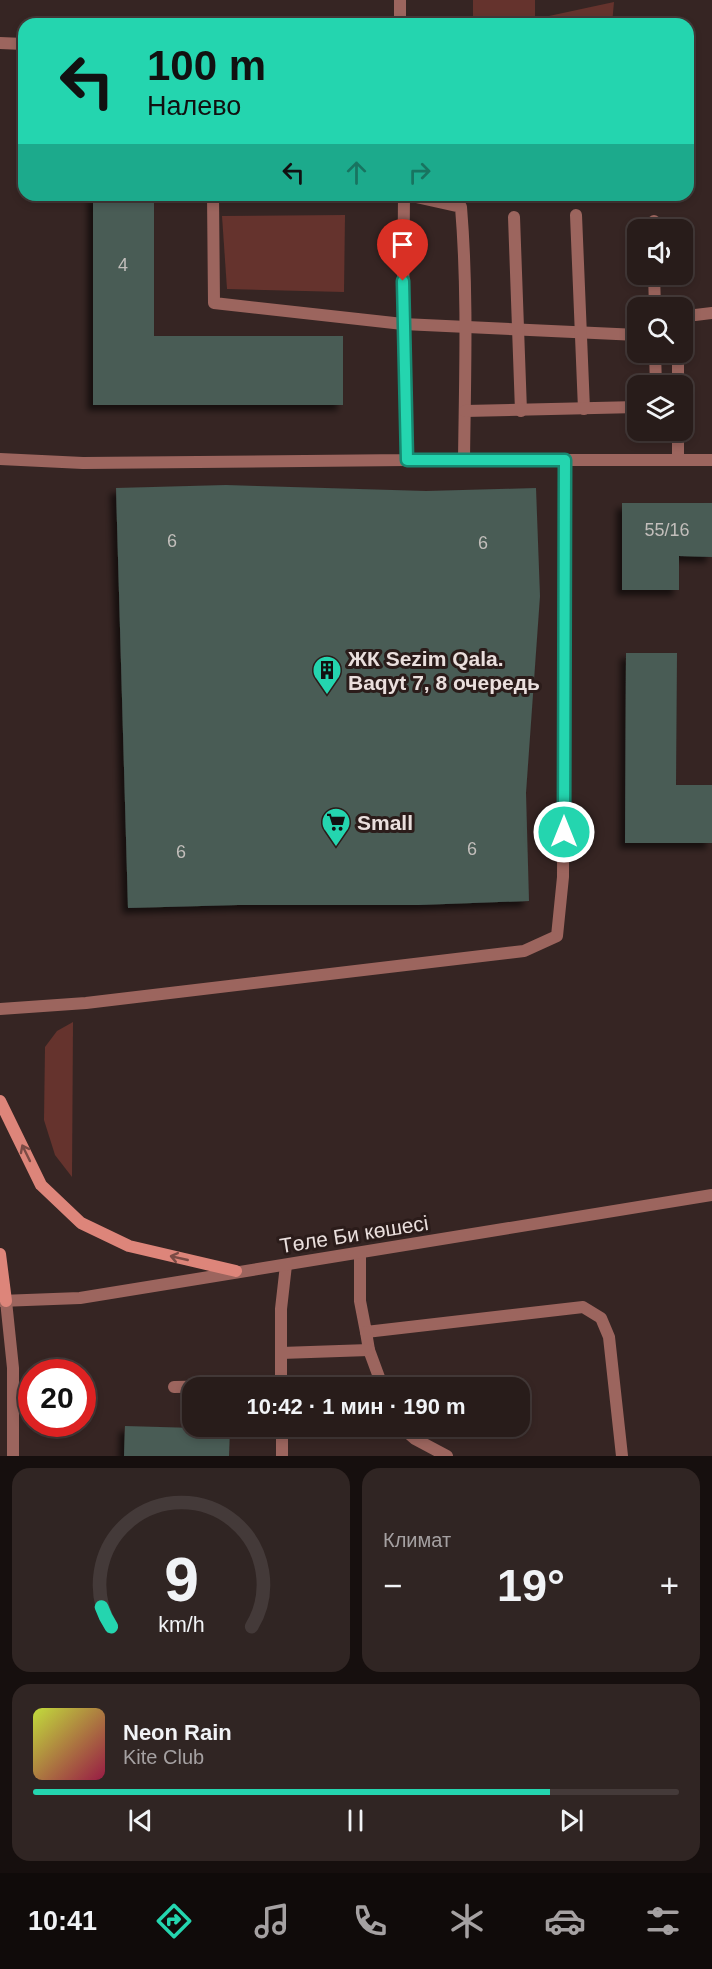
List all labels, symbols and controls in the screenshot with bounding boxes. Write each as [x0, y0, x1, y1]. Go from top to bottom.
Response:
icon: left [48, 42, 126, 120]
text: 100 m [147, 42, 266, 89]
text: Налево [147, 91, 241, 121]
icon: left [277, 156, 310, 189]
icon: ahead [340, 156, 373, 189]
icon: right [403, 156, 436, 189]
pin [377, 219, 428, 281]
map controls [627, 219, 693, 441]
button: sound [627, 219, 693, 285]
icon: arrive [386, 228, 419, 261]
house number: 4 [118, 255, 128, 275]
button: search [627, 297, 693, 363]
button: layers [627, 375, 693, 441]
house number: 55/16 [644, 520, 690, 540]
house number: 6 [167, 531, 177, 551]
house number: 6 [478, 533, 488, 553]
place label: ЖК Sezim Qala. Baqyt 7, 8 очередь [347, 647, 540, 694]
building icon: ЖК Sezim Qala. Baqyt 7, 8 очередь [311, 654, 343, 696]
position arrow [532, 800, 596, 864]
supermarket icon: Small [320, 806, 352, 848]
place label: Small [357, 811, 413, 834]
house number: 6 [467, 839, 477, 859]
house number: 6 [176, 842, 186, 862]
one-way arrow [19, 1144, 31, 1162]
street label: Төле Би көшесі [278, 1211, 430, 1257]
one-way arrow [170, 1252, 189, 1263]
speed limit sign: 20 [18, 1359, 96, 1437]
text: 10:42 · 1 мин · 190 m [246, 1394, 466, 1419]
text: Климат [383, 1529, 451, 1551]
text: 9 [164, 1545, 198, 1614]
text: 19° [497, 1560, 565, 1611]
text: − [383, 1567, 402, 1604]
text: + [660, 1567, 679, 1604]
text: km/h [158, 1613, 204, 1637]
text: Neon Rain [123, 1720, 232, 1745]
text: Kite Club [123, 1746, 204, 1768]
icon: previous [124, 1804, 157, 1837]
icon: pause [339, 1804, 372, 1837]
icon: next [555, 1804, 588, 1837]
icon: directions [153, 1900, 195, 1942]
icon: music [251, 1900, 293, 1942]
icon: phone [349, 1900, 391, 1942]
icon: climate [446, 1900, 488, 1942]
icon: car [544, 1900, 586, 1942]
icon: filters [642, 1900, 684, 1942]
text: 10:41 [28, 1906, 97, 1936]

